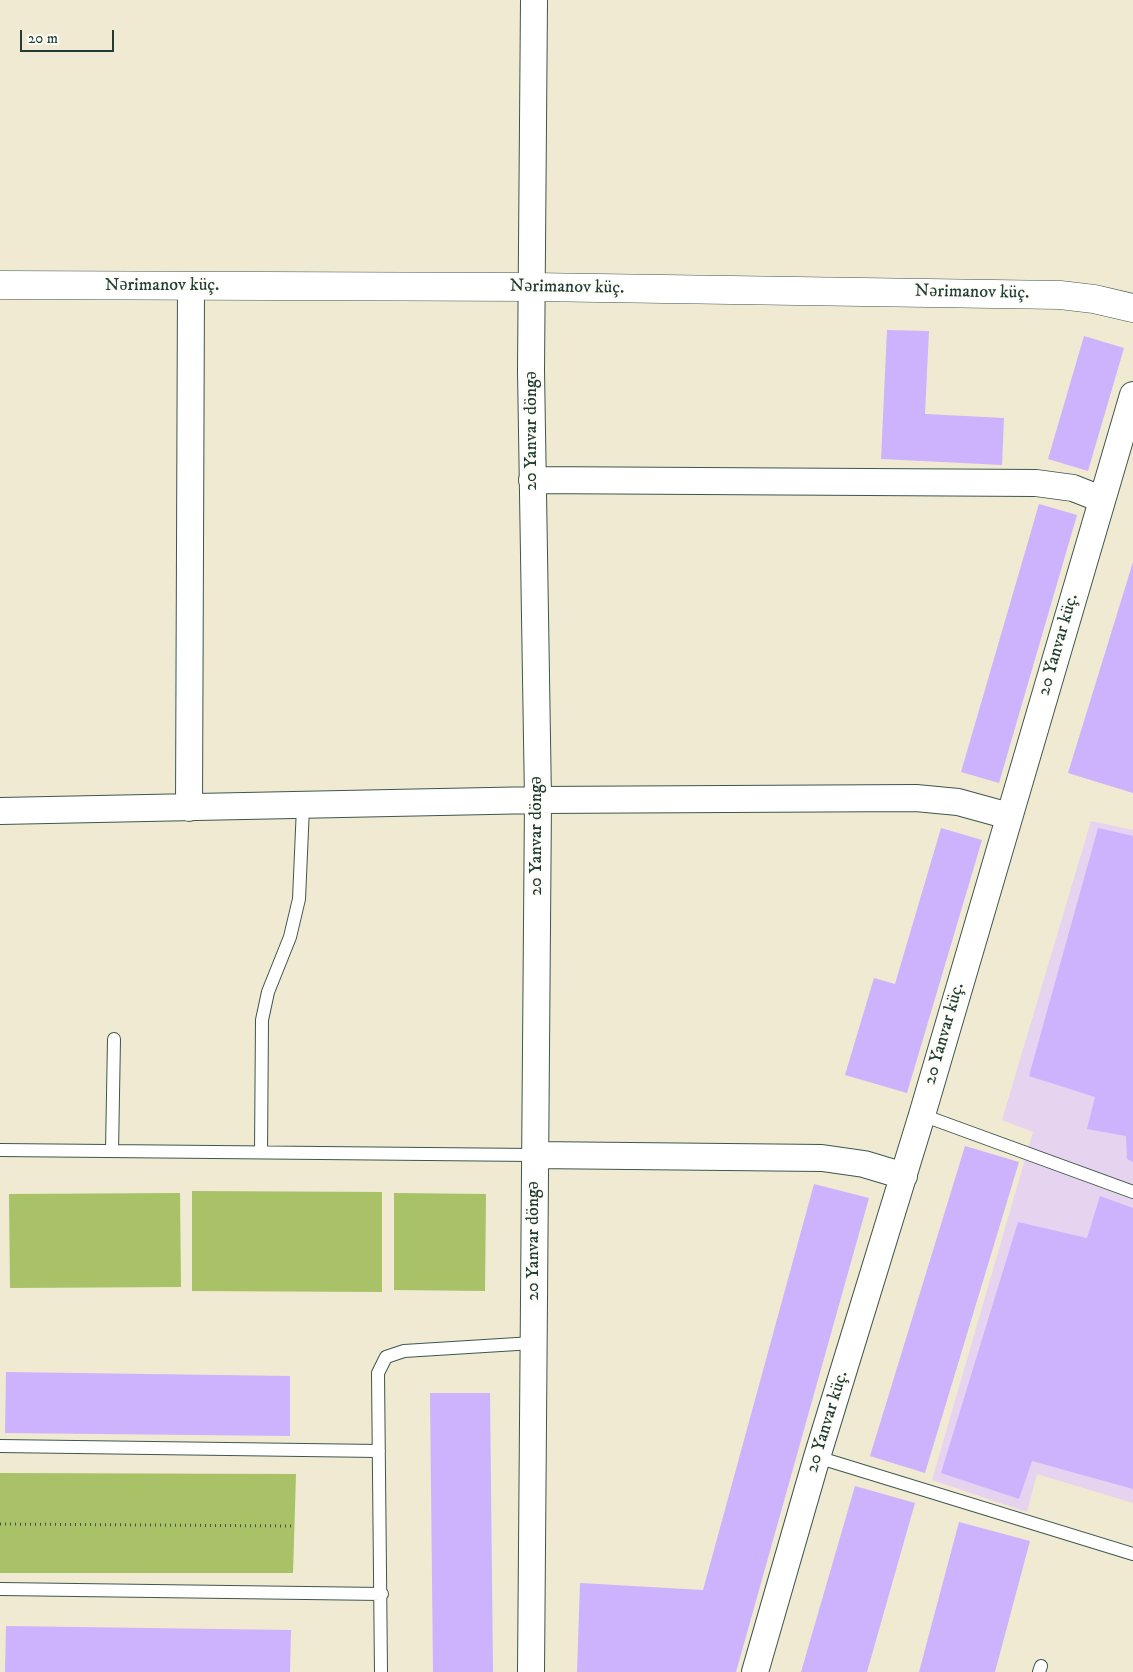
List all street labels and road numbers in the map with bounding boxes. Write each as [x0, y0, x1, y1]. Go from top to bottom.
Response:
street label: Nərimanov küç. [105, 275, 219, 297]
street label: Nərimanov küç. [509, 276, 625, 300]
street label: Nərimanov küç. [914, 281, 1030, 305]
street label: 20 Yanvar döngə [521, 371, 543, 491]
street label: 20 Yanvar küç. [1034, 591, 1084, 699]
street label: 20 Yanvar döngə [526, 776, 548, 896]
street label: 20 Yanvar küç. [920, 980, 970, 1088]
street label: 20 Yanvar döngə [523, 1181, 545, 1301]
street label: 20 Yanvar küç. [802, 1369, 854, 1475]

